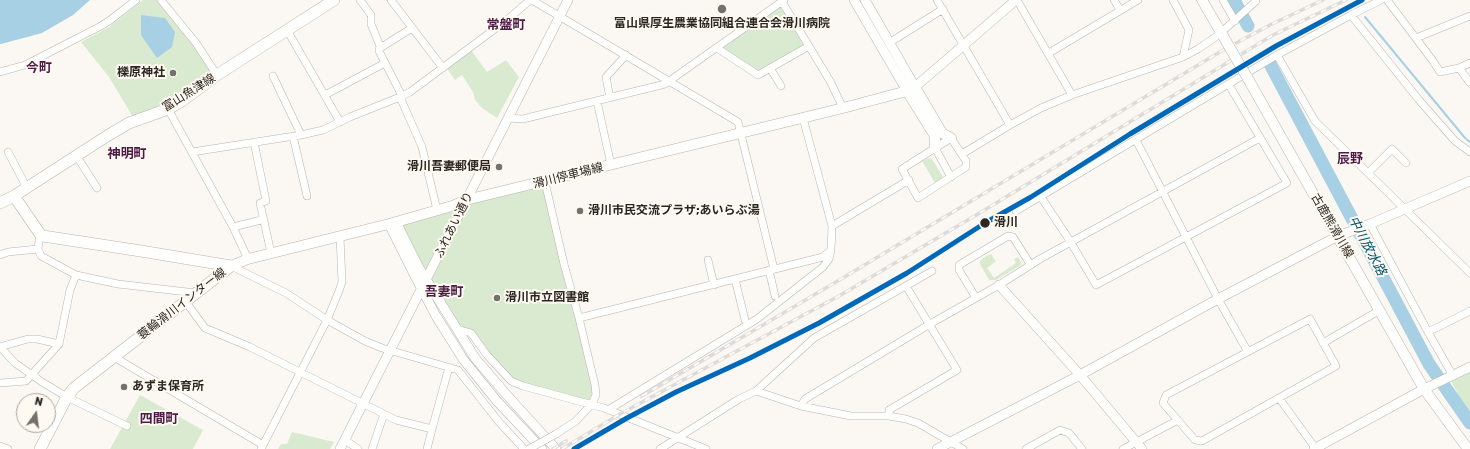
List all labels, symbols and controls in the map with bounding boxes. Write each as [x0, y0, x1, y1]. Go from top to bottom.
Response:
marker: 富山県厚生農業協同組合連合会滑川病院 [716, 3, 728, 15]
district label: 常盤町 [487, 17, 525, 33]
place label: 富山県厚生農業協同組合連合会滑川病院 [614, 17, 830, 31]
district label: 今町 [26, 60, 52, 76]
place label: 櫟原神社 [117, 66, 165, 80]
marker: 櫟原神社 [168, 68, 178, 78]
street label: 富山魚津線 [160, 71, 218, 115]
district label: 神明町 [108, 146, 146, 162]
district label: 辰野 [1337, 151, 1363, 167]
place label: 滑川吾妻郵便局 [407, 160, 491, 174]
street label: 滑川停車場線 [531, 160, 605, 192]
marker: 滑川吾妻郵便局 [494, 162, 504, 172]
street label: ふれあい通り [432, 189, 476, 261]
street label: 古鹿熊滑川線 [1308, 191, 1356, 261]
place label: 滑川市民交流プラザ;あいらぶ湯 [588, 204, 760, 218]
marker: 滑川市民交流プラザ;あいらぶ湯 [575, 206, 585, 216]
water label: 中川放水路 [1345, 214, 1389, 278]
marker: 滑川 [978, 216, 992, 230]
place label: 滑川 [994, 216, 1018, 230]
street label: 蓑輪滑川インター線 [135, 265, 229, 343]
district label: 吾妻町 [425, 284, 463, 300]
place label: 滑川市立図書館 [505, 291, 589, 305]
marker: 滑川市立図書館 [492, 293, 502, 303]
place label: あずま保育所 [132, 380, 204, 394]
marker: あずま保育所 [119, 382, 129, 392]
north arrow [16, 393, 56, 433]
text: N [33, 395, 44, 409]
district label: 四間町 [140, 411, 178, 427]

